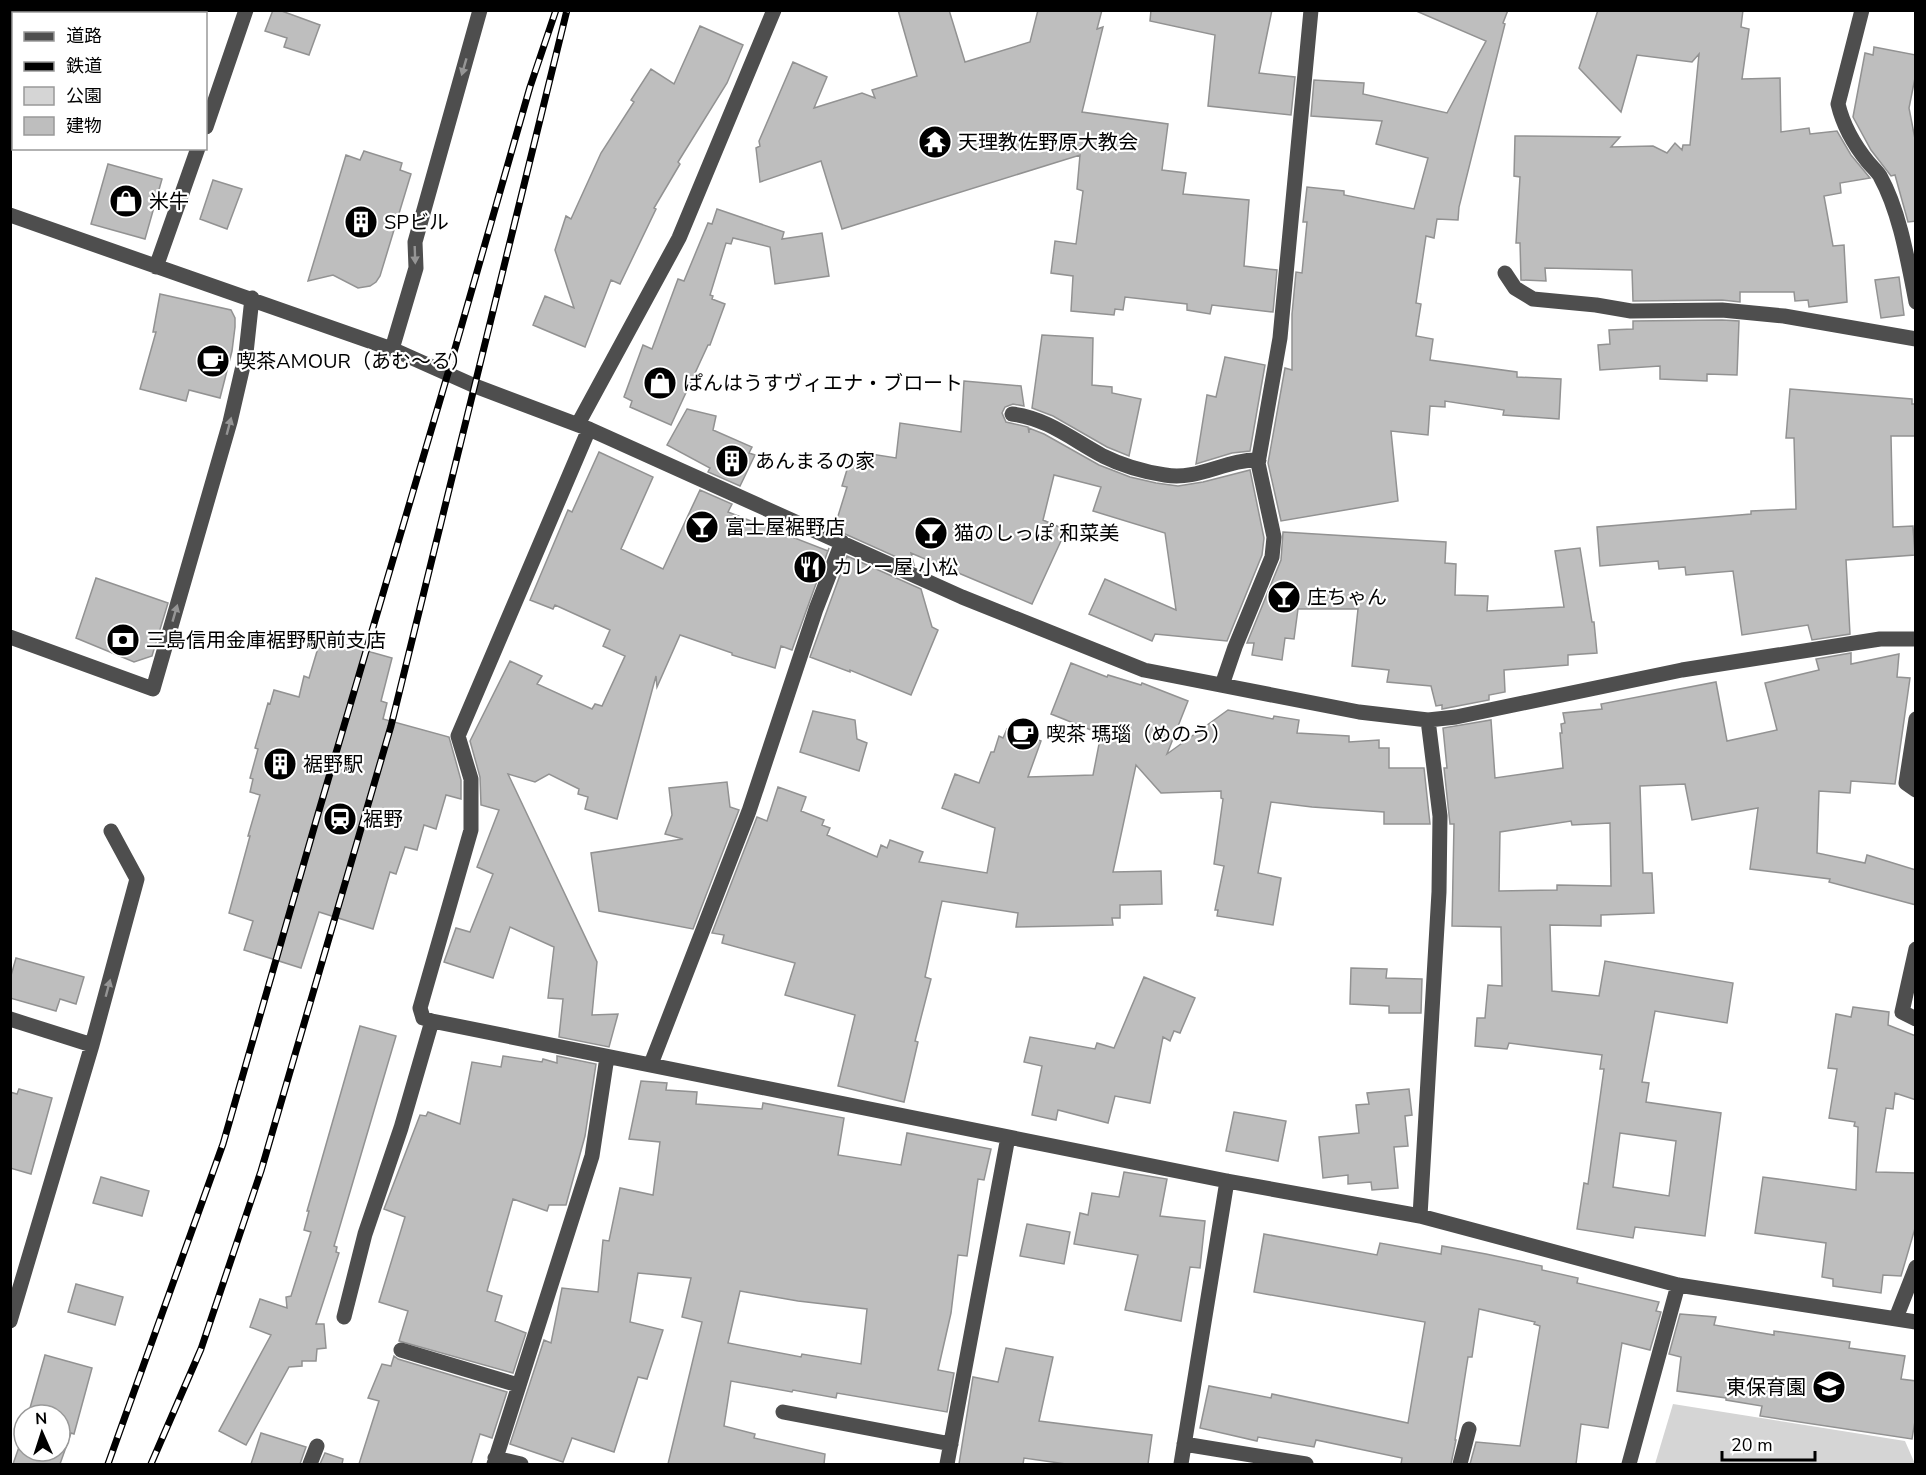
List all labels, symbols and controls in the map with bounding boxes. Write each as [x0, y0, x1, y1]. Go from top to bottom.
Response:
legend [12, 12, 207, 150]
text: 道路 [66, 24, 102, 48]
text: 鉄道 [66, 54, 102, 78]
one-way arrow [459, 58, 468, 76]
text: 公園 [66, 84, 102, 108]
text: 建物 [66, 114, 102, 138]
temple icon: 天理教佐野原大教会 [917, 124, 953, 160]
place label: 天理教佐野原大教会 [958, 129, 1138, 156]
shop icon: 米牛 [108, 183, 144, 219]
place label: 米牛 [149, 188, 189, 215]
building icon: SPビル [343, 204, 379, 240]
place label: SPビル [384, 209, 449, 236]
one-way arrow [411, 245, 420, 264]
cafe icon: 喫茶AMOUR（あむ〜る） [195, 343, 231, 379]
place label: 喫茶AMOUR（あむ〜る） [236, 348, 471, 375]
shop icon: ぱんはうすヴィエナ・ブロート [642, 365, 678, 401]
place label: ぱんはうすヴィエナ・ブロート [683, 370, 963, 397]
one-way arrow [225, 416, 234, 434]
building icon: あんまるの家 [714, 443, 750, 479]
place label: あんまるの家 [755, 448, 875, 475]
bar icon: 富士屋裾野店 [684, 509, 720, 545]
place label: 富士屋裾野店 [725, 514, 845, 541]
bar icon: 猫のしっぽ 和菜美 [913, 515, 949, 551]
place label: 猫のしっぽ 和菜美 [954, 520, 1119, 547]
restaurant icon: カレー屋 小松 [792, 549, 828, 585]
place label: カレー屋 小松 [833, 554, 958, 581]
bar icon: 庄ちゃん [1266, 579, 1302, 615]
place label: 庄ちゃん [1307, 584, 1387, 611]
one-way arrow [171, 604, 180, 622]
bank icon: 三島信用金庫裾野駅前支店 [105, 622, 141, 658]
place label: 三島信用金庫裾野駅前支店 [146, 627, 386, 654]
cafe icon: 喫茶 瑪瑙（めのう） [1005, 716, 1041, 752]
place label: 喫茶 瑪瑙（めのう） [1046, 721, 1231, 748]
building icon: 裾野駅 [262, 746, 298, 782]
place label: 裾野駅 [303, 751, 363, 778]
station icon: 裾野 [322, 801, 358, 837]
place label: 裾野 [363, 806, 403, 833]
one-way arrow [103, 979, 113, 997]
school or university icon: 東保育園 [1811, 1369, 1847, 1405]
place label: 東保育園 [1726, 1374, 1806, 1401]
north arrow [12, 1403, 72, 1463]
text: N [35, 1408, 48, 1430]
scale bar [1722, 1424, 1815, 1462]
text: 20 m [1731, 1433, 1773, 1457]

